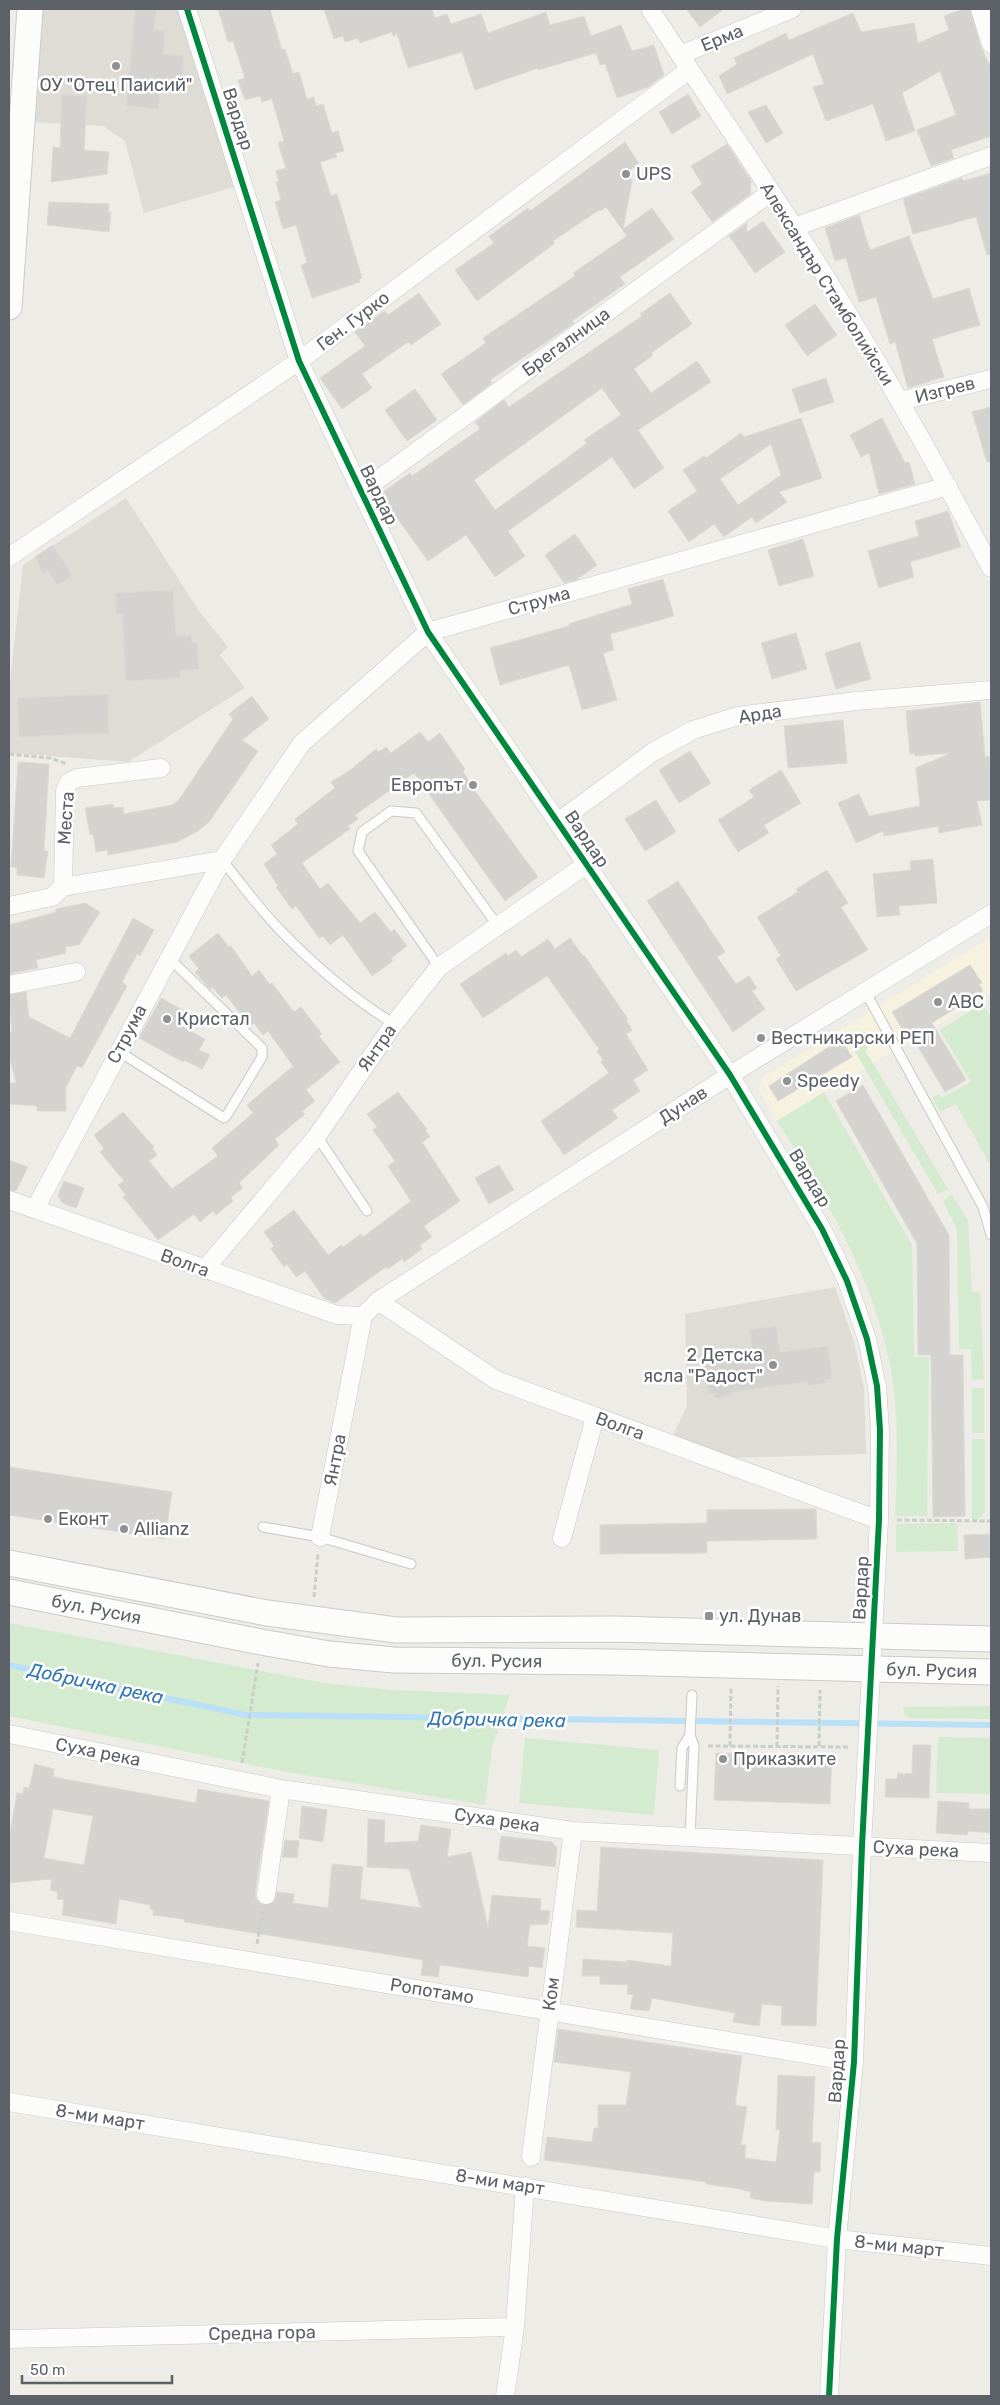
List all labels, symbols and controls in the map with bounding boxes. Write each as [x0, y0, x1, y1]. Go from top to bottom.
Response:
street label: Ерма [698, 20, 746, 56]
marker: ОУ "Отец Паисий" [110, 60, 122, 72]
place label: ОУ "Отец Паисий" [39, 74, 193, 96]
street label: Вардар [218, 85, 258, 153]
place label: UPS [636, 163, 671, 185]
marker: UPS [620, 168, 632, 180]
street label: Александър Стамболийски [755, 178, 899, 390]
street label: Ген. Гурко [312, 287, 394, 355]
street label: Брегалница [518, 303, 614, 381]
street label: Изгрев [913, 372, 977, 408]
street label: Вардар [355, 461, 403, 529]
street label: Струма [505, 582, 573, 620]
street label: Арда [737, 700, 783, 728]
place label: Европът [391, 774, 463, 796]
marker: Европът [467, 779, 479, 791]
street label: Места [53, 791, 79, 845]
street label: Вардар [560, 806, 614, 872]
place label: ABC [948, 991, 984, 1013]
marker: ABC [932, 996, 944, 1008]
street label: Струма [102, 1001, 152, 1067]
place label: Кристал [177, 1008, 250, 1030]
marker: Кристал [161, 1013, 173, 1025]
street label: Янтра [353, 1020, 401, 1076]
place label: Вестникарски РЕП [771, 1027, 935, 1049]
marker: Вестникарски РЕП [755, 1032, 767, 1044]
place label: Speedy [797, 1070, 860, 1092]
marker: Speedy [781, 1075, 793, 1087]
street label: Дунав [655, 1081, 711, 1129]
street label: Вардар [784, 1145, 836, 1211]
street label: Волга [158, 1244, 212, 1282]
place label: 2 Детска ясла "Радост" [643, 1344, 763, 1387]
marker: 2 Детска ясла "Радост" [767, 1359, 779, 1371]
street label: Волга [593, 1407, 647, 1445]
street label: Янтра [319, 1432, 351, 1488]
place label: Еконт [58, 1508, 109, 1530]
marker: Еконт [42, 1513, 54, 1525]
place label: Allianz [134, 1518, 189, 1540]
marker: Allianz [118, 1523, 130, 1535]
street label: Вардар [848, 1555, 874, 1621]
street label: бул. Русия [50, 1590, 143, 1629]
place label: ул. Дунав [719, 1605, 801, 1627]
marker: ул. Дунав [703, 1610, 715, 1622]
street label: бул. Русия [451, 1650, 542, 1672]
water label: Добричка река [24, 1657, 166, 1709]
street label: бул. Русия [886, 1658, 977, 1683]
water label: Добричка река [426, 1707, 566, 1732]
street label: Суха река [54, 1733, 142, 1771]
place label: Приказките [733, 1748, 836, 1770]
marker: Приказките [717, 1753, 729, 1765]
street label: Суха река [453, 1803, 541, 1837]
street label: Суха река [872, 1836, 960, 1862]
street label: Ропотамо [388, 1974, 476, 2008]
street label: Ком [538, 1976, 564, 2012]
street label: Вардар [824, 2038, 850, 2104]
street label: 8-ми март [54, 2099, 146, 2135]
street label: 8-ми март [454, 2164, 546, 2200]
street label: 8-ми март [853, 2230, 945, 2262]
street label: Средна гора [208, 2321, 316, 2345]
scale bar [22, 2352, 172, 2384]
text: 50 m [30, 2361, 65, 2379]

